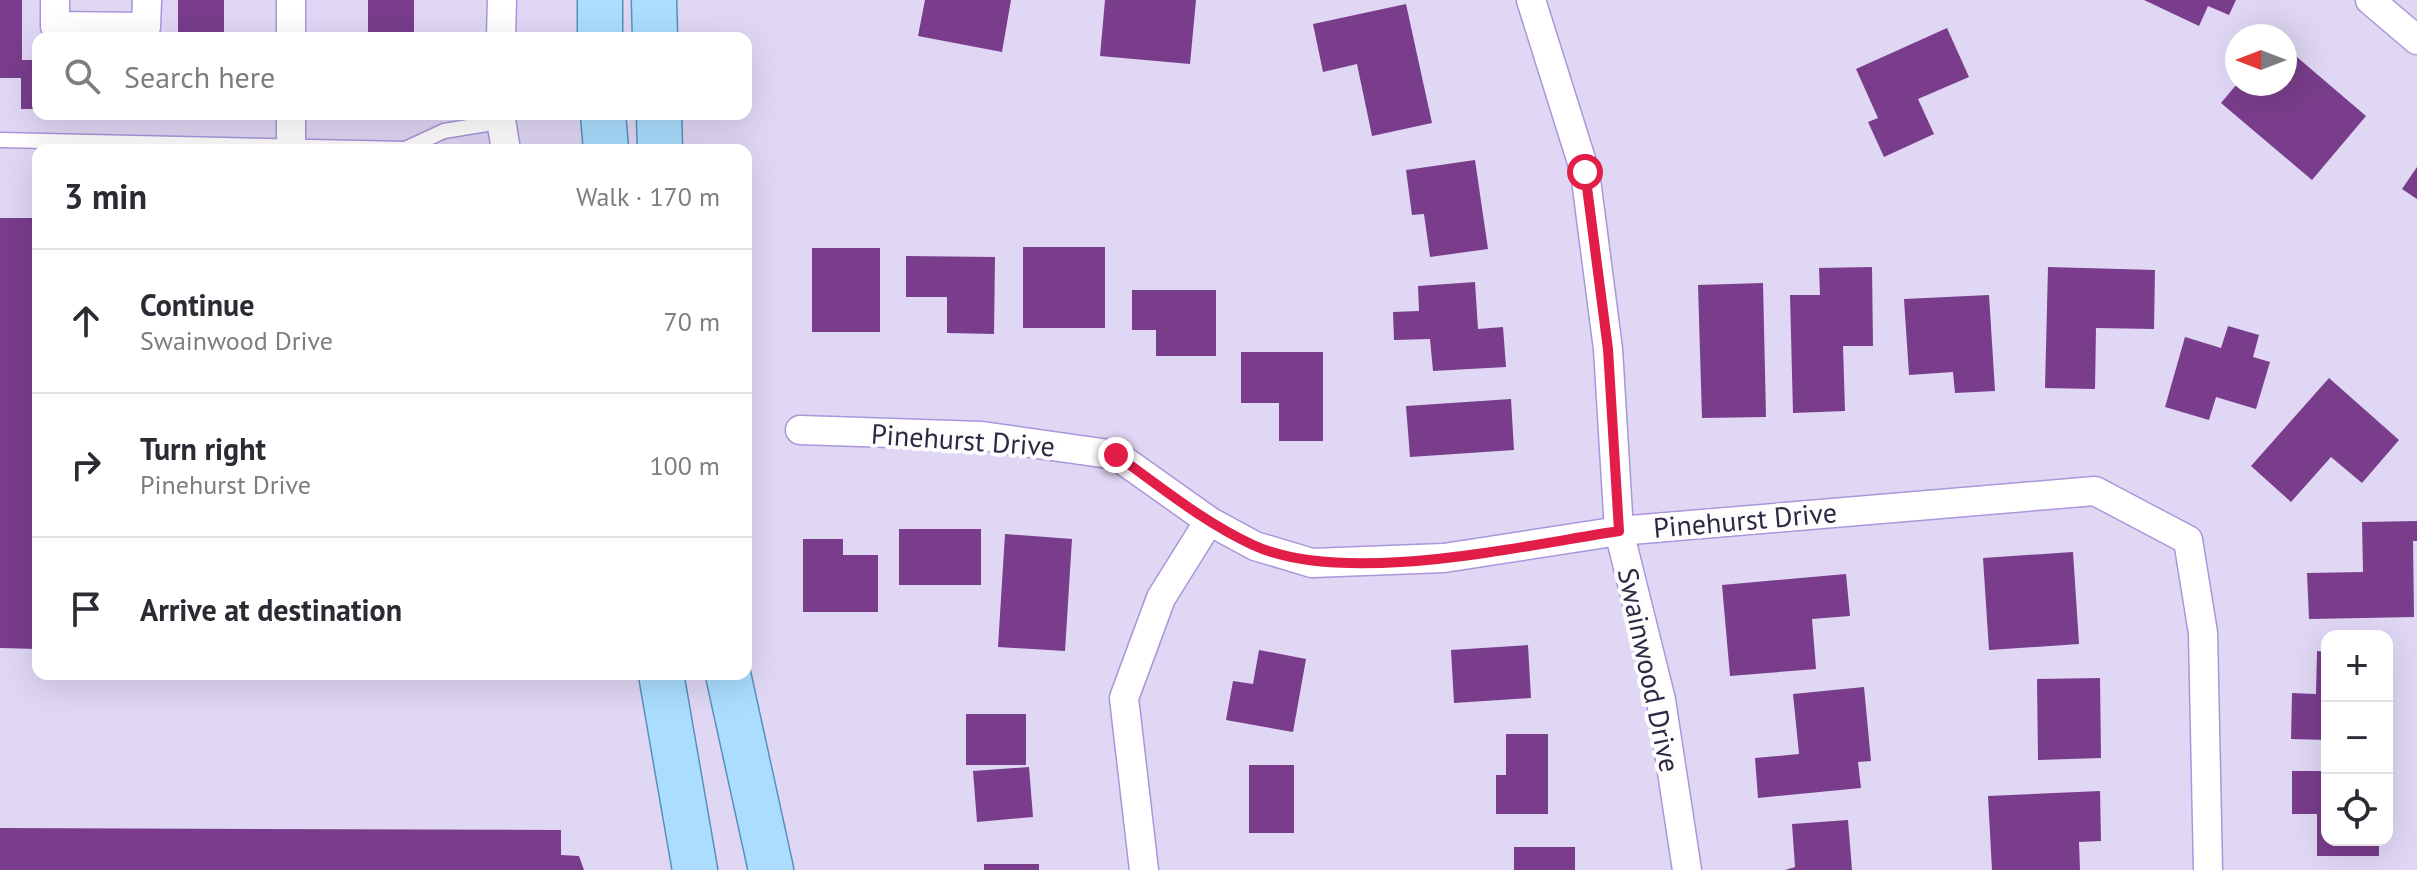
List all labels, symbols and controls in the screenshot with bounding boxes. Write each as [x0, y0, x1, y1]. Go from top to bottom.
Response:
north arrow [2225, 24, 2297, 96]
search box [32, 32, 752, 120]
icon: search [60, 54, 104, 98]
text: Search here [124, 57, 275, 96]
route start [1567, 154, 1603, 190]
text: 3 min [64, 174, 147, 218]
text: Walk · 170 m [576, 180, 720, 213]
text: Continue [140, 285, 254, 324]
icon: ahead [64, 299, 108, 343]
text: 70 m [664, 305, 720, 338]
text: Swainwood Drive [140, 324, 333, 357]
street label: Pinehurst Drive [870, 415, 1056, 464]
text: Turn right [140, 429, 266, 468]
route end [1098, 437, 1134, 473]
icon: right [64, 443, 108, 487]
text: 100 m [649, 449, 720, 482]
text: Pinehurst Drive [140, 468, 311, 501]
street label: Pinehurst Drive [1652, 493, 1838, 546]
street label: Swainwood Drive [1610, 564, 1689, 775]
icon: arrive [64, 587, 108, 631]
text: Arrive at destination [140, 590, 402, 629]
map controls [2321, 630, 2393, 846]
button: + [2321, 630, 2393, 702]
button: − [2321, 702, 2393, 774]
button: locate [2321, 774, 2393, 846]

